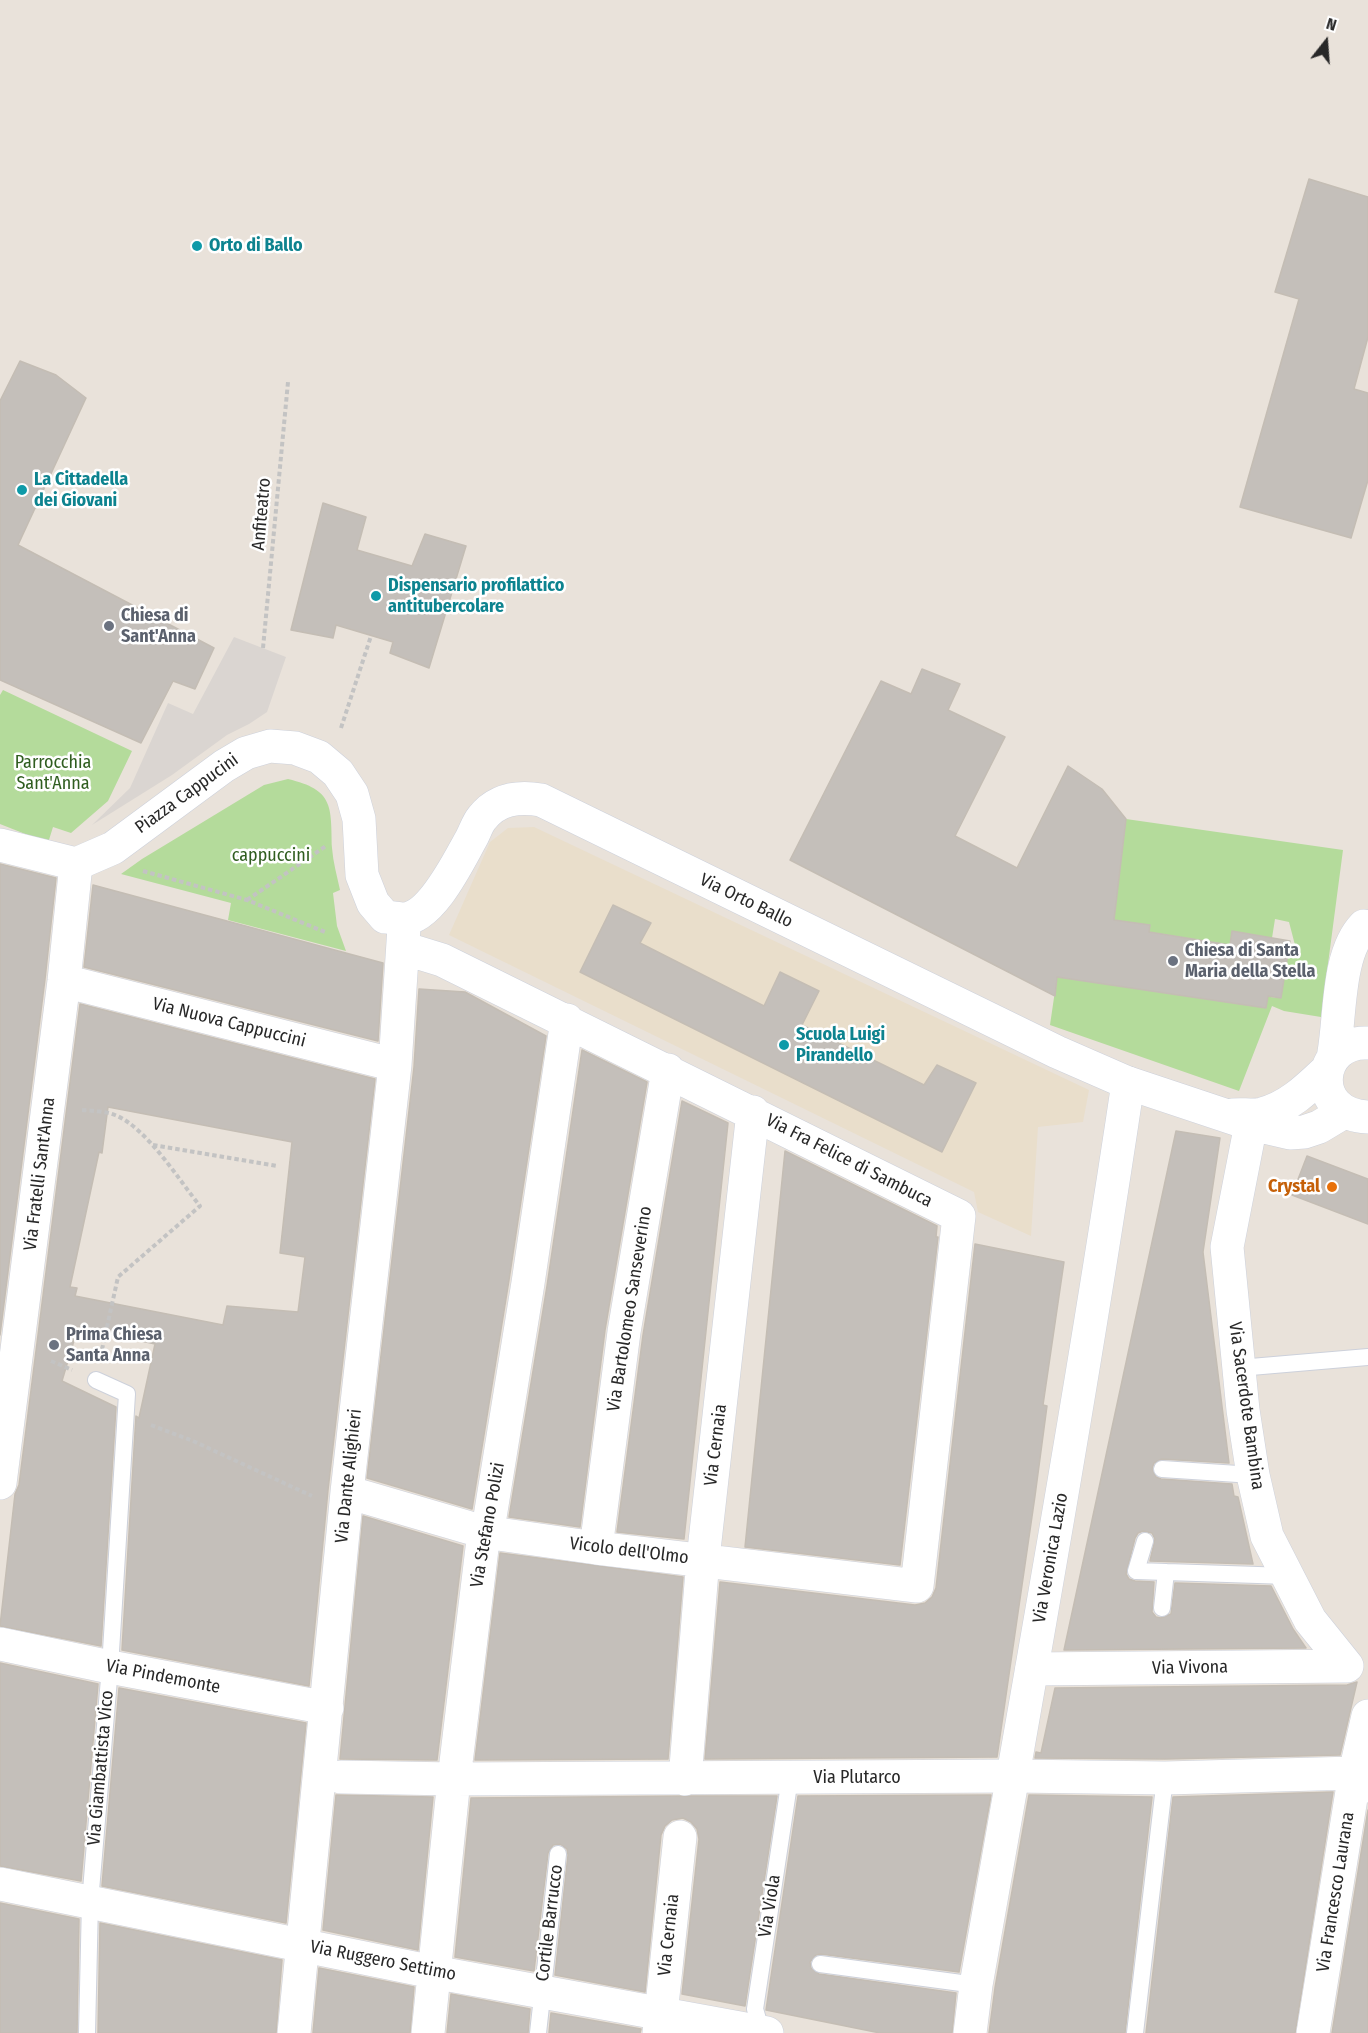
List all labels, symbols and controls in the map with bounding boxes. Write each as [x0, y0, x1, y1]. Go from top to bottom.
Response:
north arrow [1296, 12, 1356, 72]
text: N [1324, 14, 1339, 35]
place label: Orto di Ballo [209, 235, 303, 257]
marker: Orto di Ballo [190, 239, 204, 253]
place label: La Cittadella dei Giovani [34, 469, 128, 512]
street label: Anfiteatro [248, 477, 276, 551]
marker: La Cittadella dei Giovani [15, 483, 29, 497]
place label: Dispensario profilattico antitubercolare [388, 575, 564, 618]
marker: Dispensario profilattico antitubercolare [369, 589, 383, 603]
place label: Chiesa di Sant'Anna [121, 605, 196, 648]
marker: Chiesa di Sant'Anna [102, 619, 116, 633]
street label: Piazza Cappucini [131, 749, 243, 839]
park label: Parrocchia Sant'Anna [15, 752, 91, 795]
park label: cappuccini [232, 845, 310, 867]
street label: Via Orto Ballo [696, 869, 796, 933]
place label: Chiesa di Santa Maria della Stella [1185, 940, 1315, 982]
marker: Chiesa di Santa Maria della Stella [1166, 954, 1180, 968]
street label: Via Nuova Cappuccini [150, 993, 308, 1053]
place label: Scuola Luigi Pirandello [796, 1024, 885, 1066]
marker: Scuola Luigi Pirandello [777, 1038, 791, 1052]
street label: Via Fratelli Sant'Anna [20, 1096, 60, 1252]
street label: Via Fra Felice di Sambuca [762, 1110, 936, 1212]
place label: Crystal [1268, 1176, 1320, 1198]
marker: Crystal [1325, 1180, 1339, 1194]
street label: Via Bartolomeo Sanseverino [603, 1205, 657, 1413]
street label: Via Sacerdote Bambina [1224, 1321, 1268, 1491]
place label: Prima Chiesa Santa Anna [66, 1324, 162, 1366]
marker: Prima Chiesa Santa Anna [47, 1338, 61, 1352]
street label: Via Cernaia [700, 1403, 732, 1487]
street label: Via Dante Alighieri [331, 1408, 367, 1544]
street label: Via Stefano Polizi [466, 1461, 510, 1589]
street label: Via Veronica Lazio [1029, 1491, 1073, 1625]
street label: Vicolo dell'Olmo [568, 1533, 690, 1569]
street label: Via Pindemonte [104, 1655, 222, 1699]
street label: Via Vivona [1152, 1657, 1228, 1679]
street label: Via Giambattista Vico [83, 1689, 119, 1847]
street label: Via Plutarco [813, 1767, 901, 1789]
street label: Via Francesco Laurana [1313, 1810, 1359, 1974]
street label: Cortile Barrucco [532, 1863, 568, 1983]
street label: Via Viola [754, 1873, 786, 1939]
street label: Via Cernaia [654, 1893, 684, 1977]
street label: Via Ruggero Settimo [308, 1936, 458, 1986]

